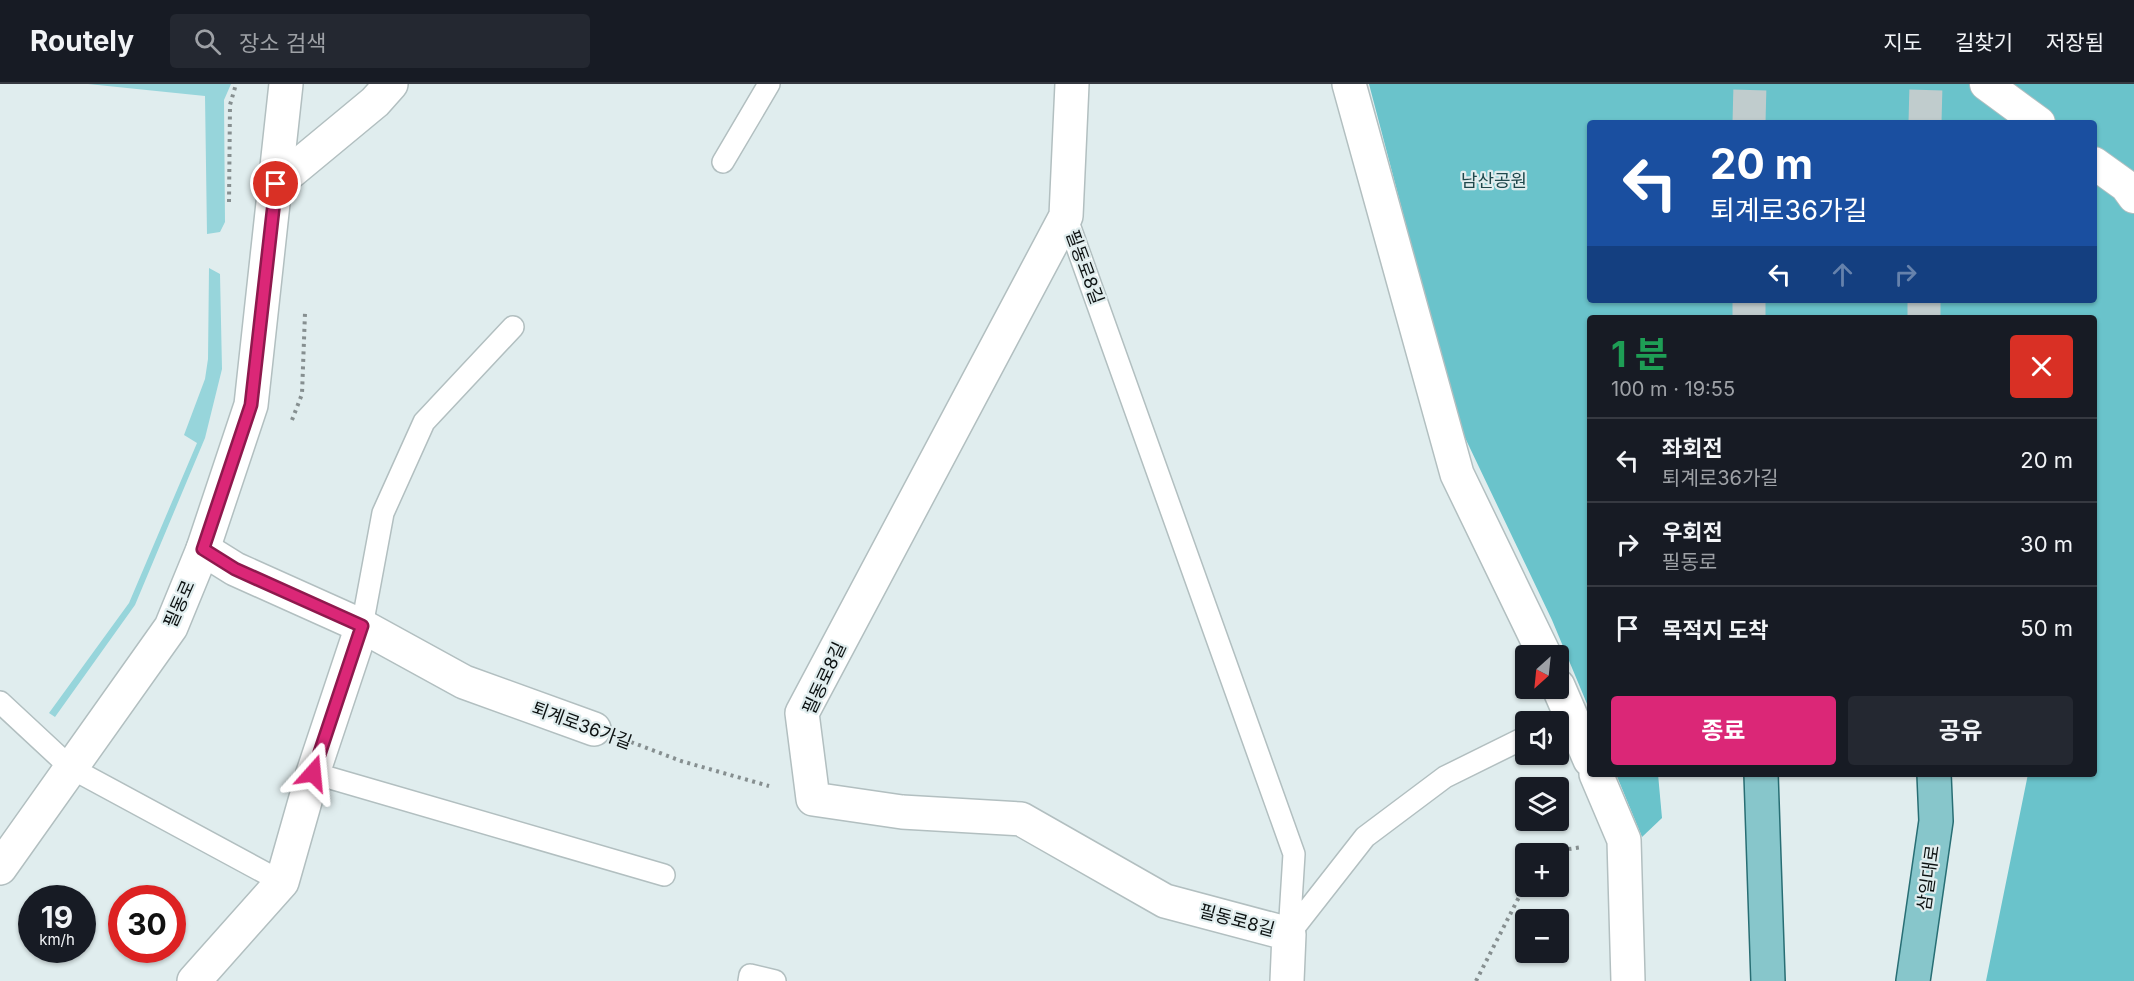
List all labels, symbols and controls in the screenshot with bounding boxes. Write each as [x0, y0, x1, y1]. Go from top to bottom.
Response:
search box [170, 14, 590, 68]
text: Routely [30, 24, 134, 58]
icon: search [191, 25, 224, 58]
text: 장소 검색 [239, 30, 326, 56]
text: 지도 [1883, 30, 1922, 55]
text: 길찾기 [1955, 30, 2013, 55]
text: 저장됨 [2046, 30, 2104, 55]
text: 20 m [1710, 138, 1813, 189]
icon: left [1611, 144, 1689, 222]
pin [250, 158, 301, 209]
icon: arrive [259, 167, 292, 200]
park label: 남산공원 [1461, 170, 1527, 191]
text: 퇴계로36가길 [1710, 194, 1868, 227]
street label: 필동로8길 [1062, 227, 1108, 307]
icon: left [1763, 258, 1796, 291]
icon: ahead [1826, 258, 1859, 291]
icon: right [1889, 258, 1922, 291]
text: 1 분 [1611, 332, 1668, 376]
button: close [2010, 335, 2073, 398]
text: 100 m · 19:55 [1611, 377, 1735, 401]
text: 좌회전 [1662, 435, 1723, 461]
icon: left [1611, 444, 1644, 477]
text: 20 m [2020, 447, 2073, 473]
text: 퇴계로36가길 [1662, 466, 1779, 490]
text: 우회전 [1662, 519, 1723, 545]
icon: right [1611, 528, 1644, 561]
text: 30 m [2020, 531, 2073, 557]
text: 필동로 [1662, 550, 1717, 574]
street label: 필동로 [159, 577, 199, 631]
icon: arrive [1611, 612, 1644, 645]
text: 50 m [2020, 615, 2073, 641]
text: 목적지 도착 [1662, 617, 1768, 643]
street label: 필동로8길 [798, 638, 850, 718]
north arrow [1515, 645, 1569, 699]
map controls [1515, 645, 1569, 963]
button: 종료 [1611, 696, 1836, 765]
button: 공유 [1848, 696, 2073, 765]
street label: 퇴계로36가길 [529, 697, 635, 753]
button: sound [1515, 711, 1569, 765]
position arrow [281, 741, 345, 805]
button: layers [1515, 777, 1569, 831]
button: + [1515, 843, 1569, 897]
street label: 삼일대로 [1913, 844, 1943, 912]
speed limit sign: 30 [108, 885, 186, 963]
text: 19 [41, 899, 73, 935]
street label: 필동로8길 [1197, 900, 1277, 940]
button: − [1515, 909, 1569, 963]
text: km/h [39, 930, 75, 949]

